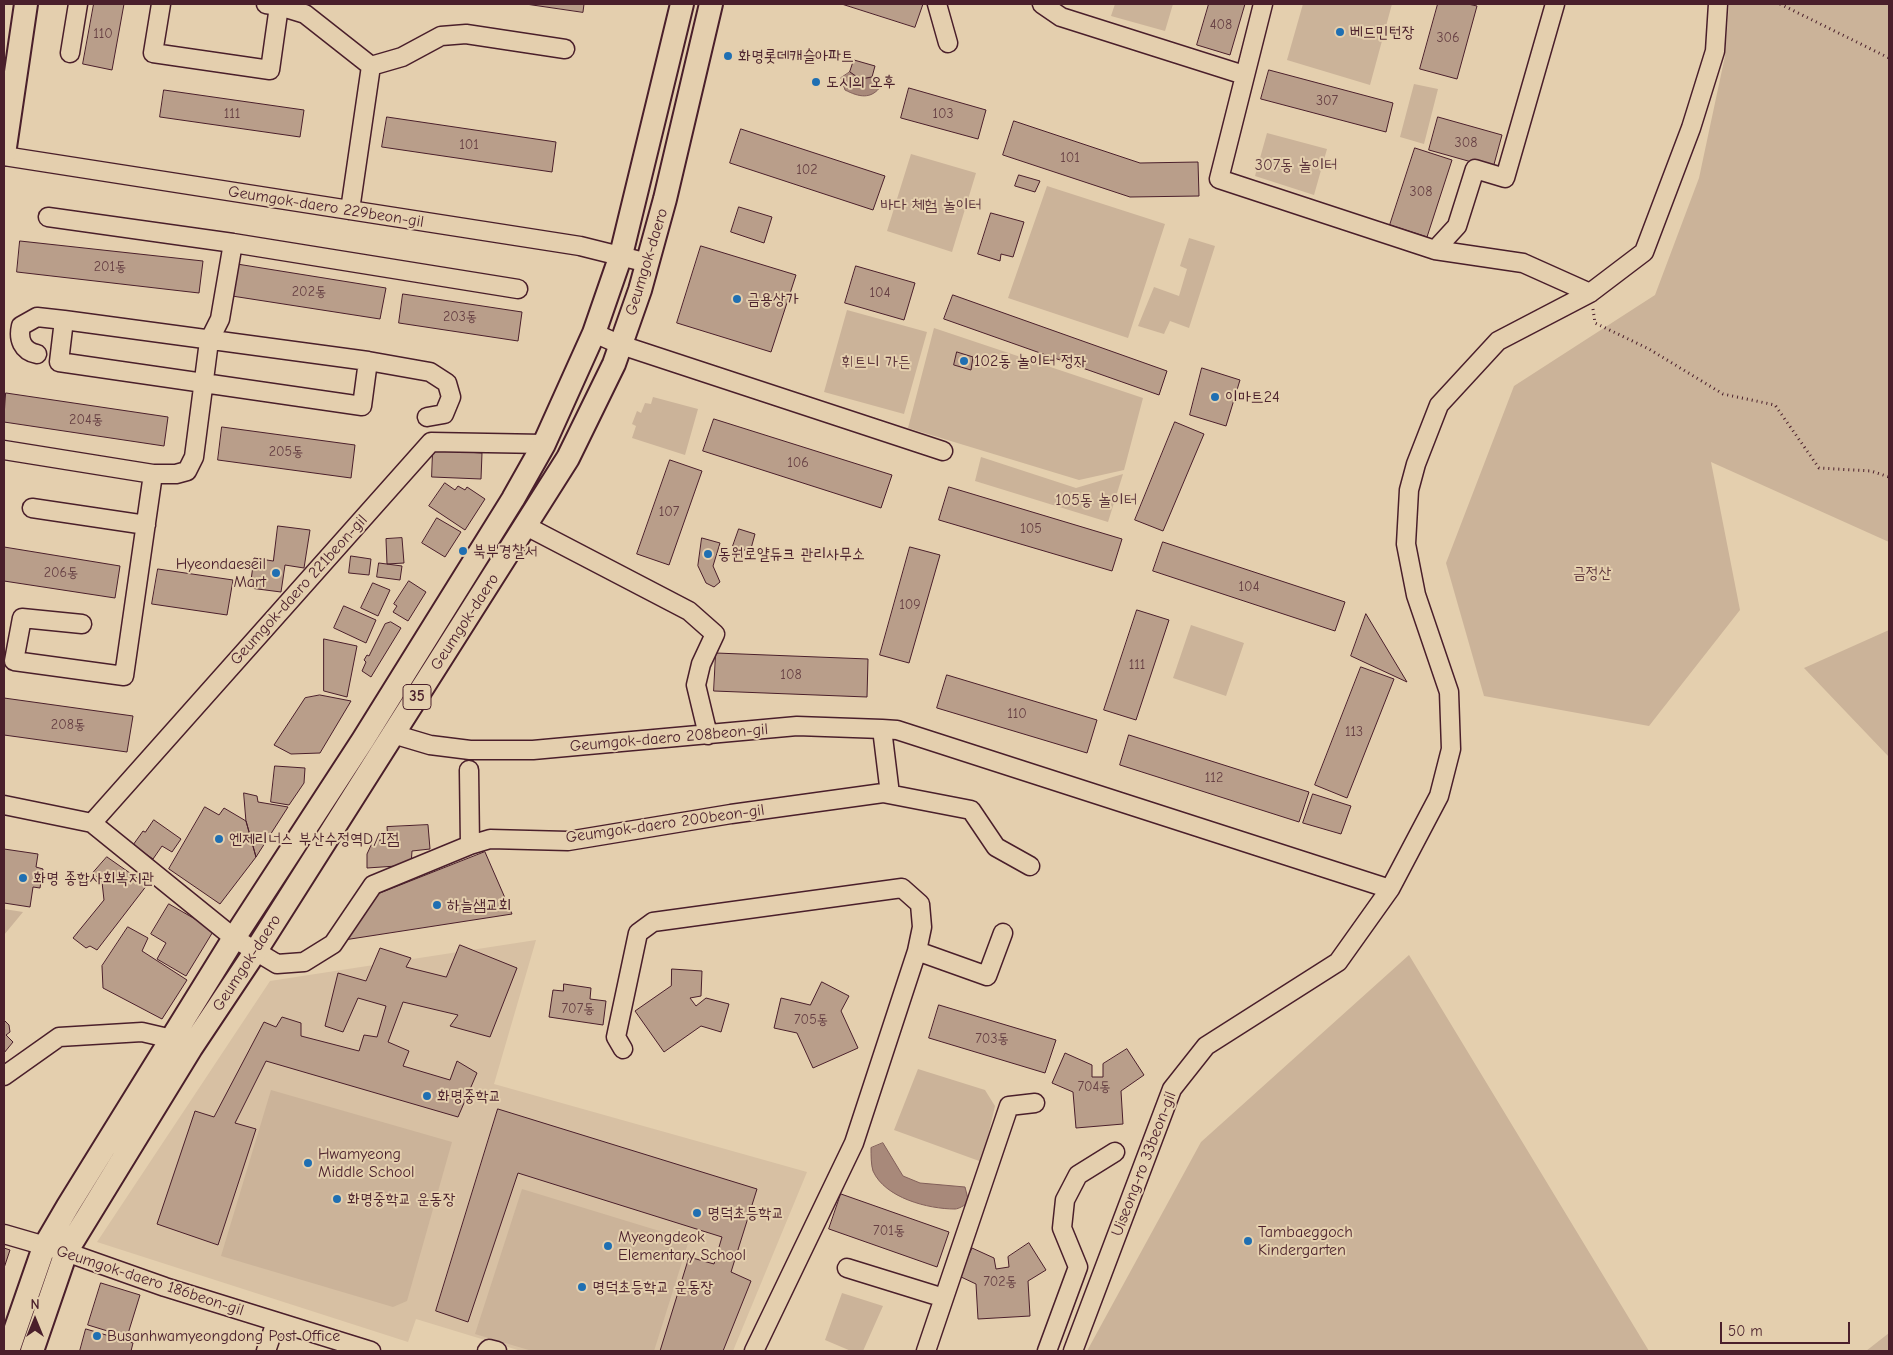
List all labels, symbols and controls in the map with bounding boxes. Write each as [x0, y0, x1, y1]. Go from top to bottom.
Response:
house number: 408 [1210, 17, 1232, 33]
place label: 베드민턴장 [1350, 22, 1414, 42]
house number: 110 [93, 26, 113, 42]
marker: 베드민턴장 [1334, 26, 1346, 38]
house number: 306 [1436, 30, 1460, 46]
place label: 화명롯데캐슬아파트 [738, 46, 854, 66]
marker: 화명롯데캐슬아파트 [722, 50, 734, 62]
place label: 도시의 오후 [826, 72, 896, 92]
marker: 도시의 오후 [810, 76, 822, 88]
house number: 307 [1316, 93, 1338, 109]
house number: 111 [224, 106, 240, 122]
house number: 103 [932, 106, 954, 122]
house number: 308 [1455, 135, 1477, 151]
house number: 101 [459, 137, 479, 153]
house number: 101 [1060, 150, 1080, 166]
park label: 307동 놀이터 [1255, 155, 1337, 175]
house number: 102 [796, 162, 818, 178]
street label: Geumgok-daero 229beon-gil [227, 182, 425, 232]
house number: 308 [1410, 184, 1432, 200]
park label: 바다 체험 놀이터 [881, 195, 981, 215]
street label: Geumgok-daero [622, 206, 672, 318]
house number: 201동 [94, 259, 126, 275]
house number: 202동 [292, 284, 326, 300]
house number: 104 [870, 285, 890, 301]
place label: 금용상가 [747, 289, 799, 309]
marker: 금용상가 [731, 293, 743, 305]
house number: 203동 [443, 309, 477, 325]
place label: 102동 놀이터 정자 [974, 351, 1086, 371]
park label: 휘트니 가든 [841, 352, 911, 372]
marker: 102동 놀이터 정자 [958, 355, 970, 367]
place label: 이마트24 [1225, 387, 1280, 407]
marker: 이마트24 [1209, 391, 1221, 403]
house number: 204동 [69, 412, 103, 428]
house number: 205동 [269, 444, 303, 460]
house number: 106 [787, 455, 809, 471]
park label: 105동 놀이터 [1055, 490, 1137, 510]
house number: 107 [659, 504, 679, 520]
street label: Geumgok-daero 221beon-gil [226, 511, 372, 669]
house number: 105 [1020, 521, 1042, 537]
place label: 북부경찰서 [473, 541, 537, 561]
place label: 동원로얄듀크 관리사무소 [718, 544, 865, 564]
marker: 북부경찰서 [457, 545, 469, 557]
marker: 동원로얄듀크 관리사무소 [702, 548, 714, 560]
place label: Hyeondaeseil Mart [176, 554, 266, 592]
park label: 금정산 [1573, 563, 1611, 583]
house number: 206동 [44, 565, 78, 581]
marker: Hyeondaeseil Mart [270, 567, 282, 579]
street label: Geumgok-daero [427, 570, 503, 674]
house number: 104 [1239, 579, 1259, 595]
house number: 109 [899, 597, 921, 613]
house number: 111 [1129, 657, 1145, 673]
house number: 108 [780, 667, 802, 683]
road number: 35 [403, 684, 431, 710]
house number: 110 [1007, 706, 1027, 722]
house number: 208동 [51, 717, 85, 733]
street label: Geumgok-daero 208beon-gil [569, 720, 769, 756]
house number: 113 [1345, 724, 1363, 740]
house number: 112 [1205, 770, 1223, 786]
street label: Geumgok-daero 200beon-gil [564, 801, 766, 847]
place label: 엔제리너스 부산수정역D/I점 [229, 829, 399, 849]
marker: 엔제리너스 부산수정역D/I점 [213, 833, 225, 845]
place label: 화명 종합사회복지관 [33, 868, 154, 888]
marker: 화명 종합사회복지관 [17, 872, 29, 884]
place label: 하늘샘교회 [447, 895, 511, 915]
marker: 하늘샘교회 [431, 899, 443, 911]
street label: Geumgok-daero [209, 911, 285, 1015]
house number: 707동 [561, 1001, 595, 1017]
house number: 705동 [794, 1012, 828, 1028]
house number: 703동 [975, 1031, 1009, 1047]
house number: 704동 [1077, 1079, 1111, 1095]
place label: 화명중학교 [437, 1086, 501, 1106]
street label: Uiseong-ro 33beon-gil [1108, 1089, 1180, 1239]
marker: 화명중학교 [421, 1090, 433, 1102]
place label: Hwamyeong Middle School [318, 1144, 414, 1182]
marker: Hwamyeong Middle School [302, 1157, 314, 1169]
place label: 화명중학교 운동장 [347, 1189, 455, 1209]
marker: 화명중학교 운동장 [331, 1193, 343, 1205]
place label: 명덕초등학교 [707, 1203, 784, 1223]
marker: 명덕초등학교 [691, 1207, 703, 1219]
place label: Tambaeggoch Kindergarten [1258, 1222, 1353, 1260]
house number: 701동 [873, 1223, 905, 1239]
place label: Myeongdeok Elementary School [618, 1227, 746, 1265]
marker: Tambaeggoch Kindergarten [1242, 1235, 1254, 1247]
marker: Myeongdeok Elementary School [602, 1240, 614, 1252]
street label: Geumgok-daero 186beon-gil [54, 1242, 246, 1320]
house number: 702동 [983, 1274, 1017, 1290]
place label: 명덕초등학교 운동장 [592, 1277, 713, 1297]
marker: 명덕초등학교 운동장 [576, 1281, 588, 1293]
north arrow [10, 1295, 60, 1345]
text: N [30, 1296, 40, 1313]
scale bar [1723, 1312, 1853, 1344]
text: 50 m [1728, 1322, 1763, 1340]
place label: Busanhwamyeongdong Post Office [107, 1326, 340, 1346]
marker: Busanhwamyeongdong Post Office [91, 1330, 103, 1342]

